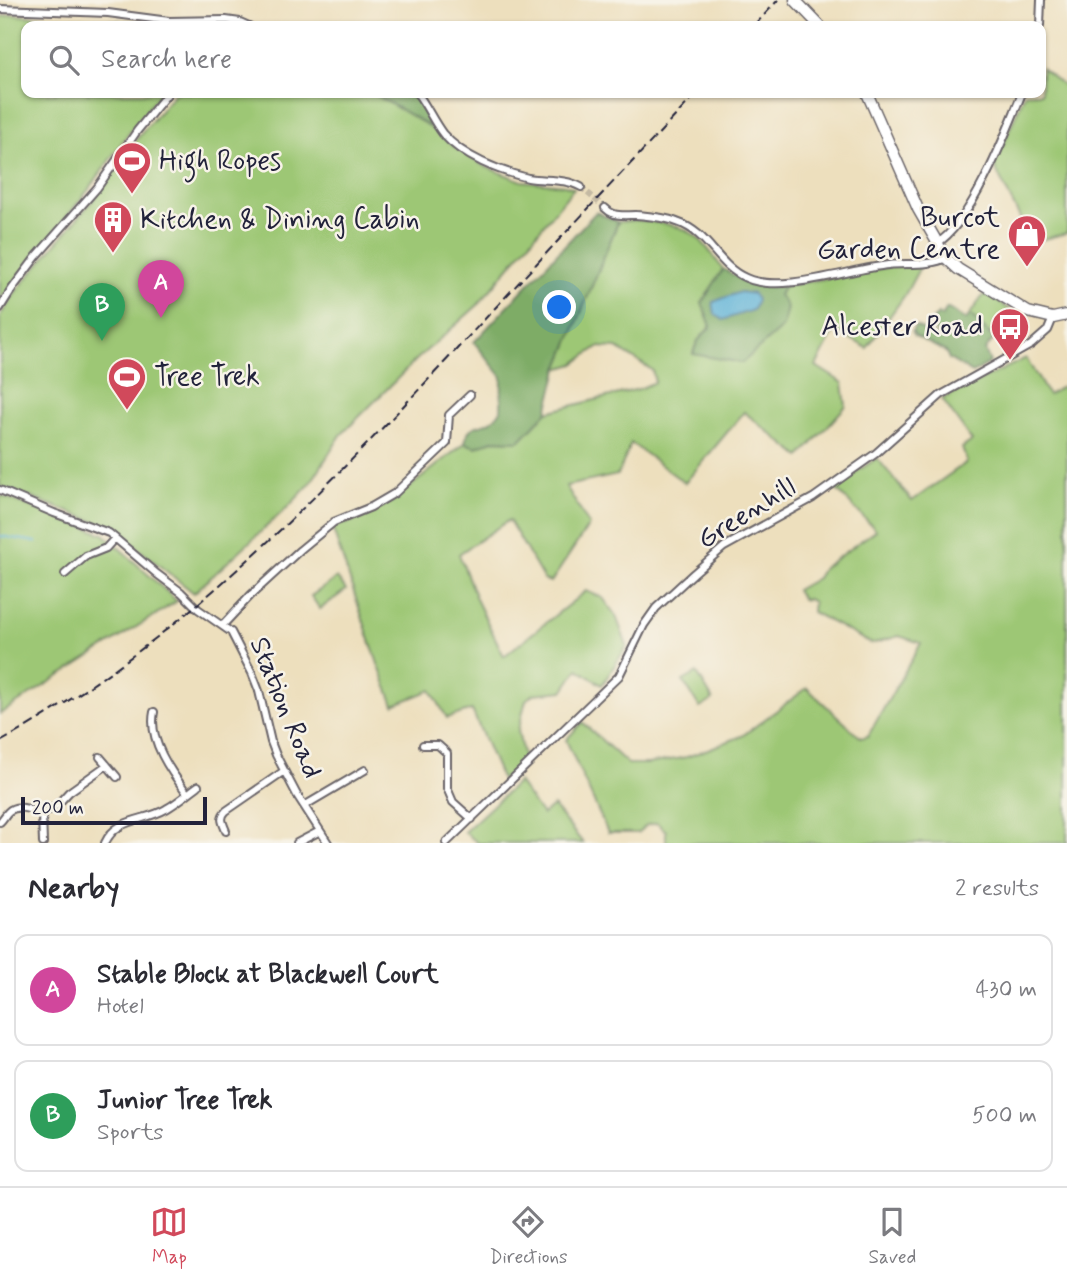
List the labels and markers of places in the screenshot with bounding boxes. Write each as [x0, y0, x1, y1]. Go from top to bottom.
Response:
sports icon: High Ropes [111, 140, 153, 195]
place label: High Ropes [159, 143, 281, 183]
building icon: Kitchen & Dining Cabin [92, 199, 134, 254]
place label: Burcot Garden Centre [817, 200, 1001, 269]
place label: Kitchen & Dining Cabin [140, 202, 420, 239]
shop icon: Burcot Garden Centre [1006, 213, 1048, 268]
pin: A [138, 260, 184, 318]
pin: B [79, 283, 125, 341]
bus stop icon: Alcester Road [989, 306, 1031, 361]
place label: Alcester Road [821, 309, 983, 346]
sports icon: Tree Trek [106, 356, 148, 411]
place label: Tree Trek [154, 359, 260, 396]

